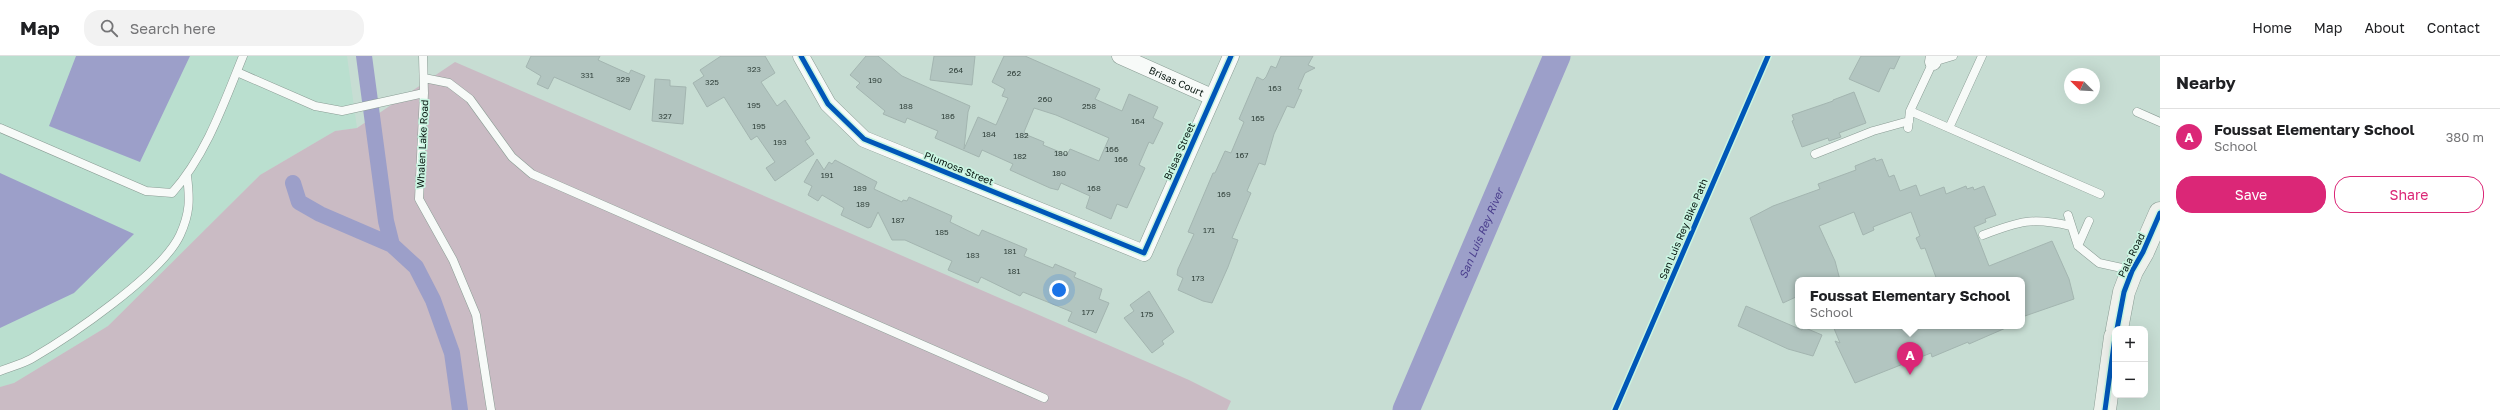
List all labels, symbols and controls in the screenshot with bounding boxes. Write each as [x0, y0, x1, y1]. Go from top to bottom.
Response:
search box [84, 10, 364, 46]
text: Map [20, 16, 60, 39]
icon: search [98, 17, 120, 39]
text: Search here [130, 19, 216, 37]
text: Home [2252, 19, 2292, 36]
text: Map [2314, 19, 2342, 36]
text: About [2364, 19, 2405, 36]
text: Contact [2427, 19, 2480, 36]
house number: 323 [747, 64, 761, 74]
street label: Brisas Court [1147, 64, 1206, 99]
house number: 264 [949, 65, 963, 75]
house number: 262 [1007, 68, 1021, 78]
north arrow [2064, 68, 2100, 104]
house number: 331 [580, 70, 594, 80]
text: Nearby [2176, 72, 2236, 93]
house number: 329 [616, 74, 630, 84]
house number: 190 [868, 75, 882, 85]
house number: 325 [705, 77, 719, 87]
house number: 163 [1268, 83, 1282, 93]
house number: 260 [1038, 94, 1052, 104]
street label: Whalen Lake Road [414, 99, 430, 189]
house number: 195 [747, 100, 761, 110]
house number: 188 [899, 101, 913, 111]
house number: 258 [1082, 101, 1096, 111]
house number: 327 [658, 111, 672, 121]
house number: 186 [941, 111, 955, 121]
house number: 165 [1251, 113, 1265, 123]
house number: 164 [1131, 116, 1145, 126]
street label: Brisas Street [1161, 120, 1197, 182]
text: Foussat Elementary School [2214, 120, 2415, 138]
house number: 195 [752, 121, 766, 131]
house number: 184 [982, 129, 996, 139]
text: A [2184, 129, 2194, 145]
text: 380 m [2446, 129, 2484, 145]
house number: 182 [1015, 130, 1029, 140]
house number: 193 [773, 137, 787, 147]
text: School [2214, 138, 2257, 154]
house number: 166 [1105, 144, 1119, 154]
house number: 180 [1054, 148, 1068, 158]
street label: Plumosa Street [923, 149, 995, 187]
house number: 167 [1236, 150, 1248, 160]
house number: 182 [1013, 151, 1027, 161]
house number: 166 [1114, 154, 1128, 164]
house number: 180 [1052, 168, 1066, 178]
house number: 191 [821, 170, 833, 180]
button: Save [2176, 176, 2326, 213]
button: Share [2334, 176, 2484, 213]
street label: San Luis Rey Bike Path [1656, 177, 1710, 281]
house number: 189 [853, 183, 867, 193]
house number: 168 [1087, 183, 1101, 193]
water label: San Luis Rey River [1456, 185, 1506, 280]
house number: 169 [1217, 189, 1231, 199]
house number: 189 [856, 199, 870, 209]
house number: 187 [892, 215, 905, 225]
house number: 171 [1203, 225, 1215, 235]
house number: 185 [935, 227, 949, 237]
street label: Pala Road [2115, 231, 2147, 279]
house number: 181 [1004, 246, 1016, 256]
house number: 183 [966, 250, 980, 260]
house number: 181 [1008, 266, 1020, 276]
house number: 173 [1192, 273, 1205, 283]
popup [1795, 277, 2025, 329]
your location [1049, 280, 1069, 300]
text: Foussat Elementary School [1810, 286, 2010, 304]
text: School [1810, 304, 1853, 320]
house number: 177 [1082, 307, 1094, 317]
house number: 175 [1141, 309, 1154, 319]
map controls [2112, 326, 2148, 398]
button: + [2112, 326, 2148, 362]
pin: A [1897, 342, 1923, 375]
button: − [2112, 362, 2148, 398]

